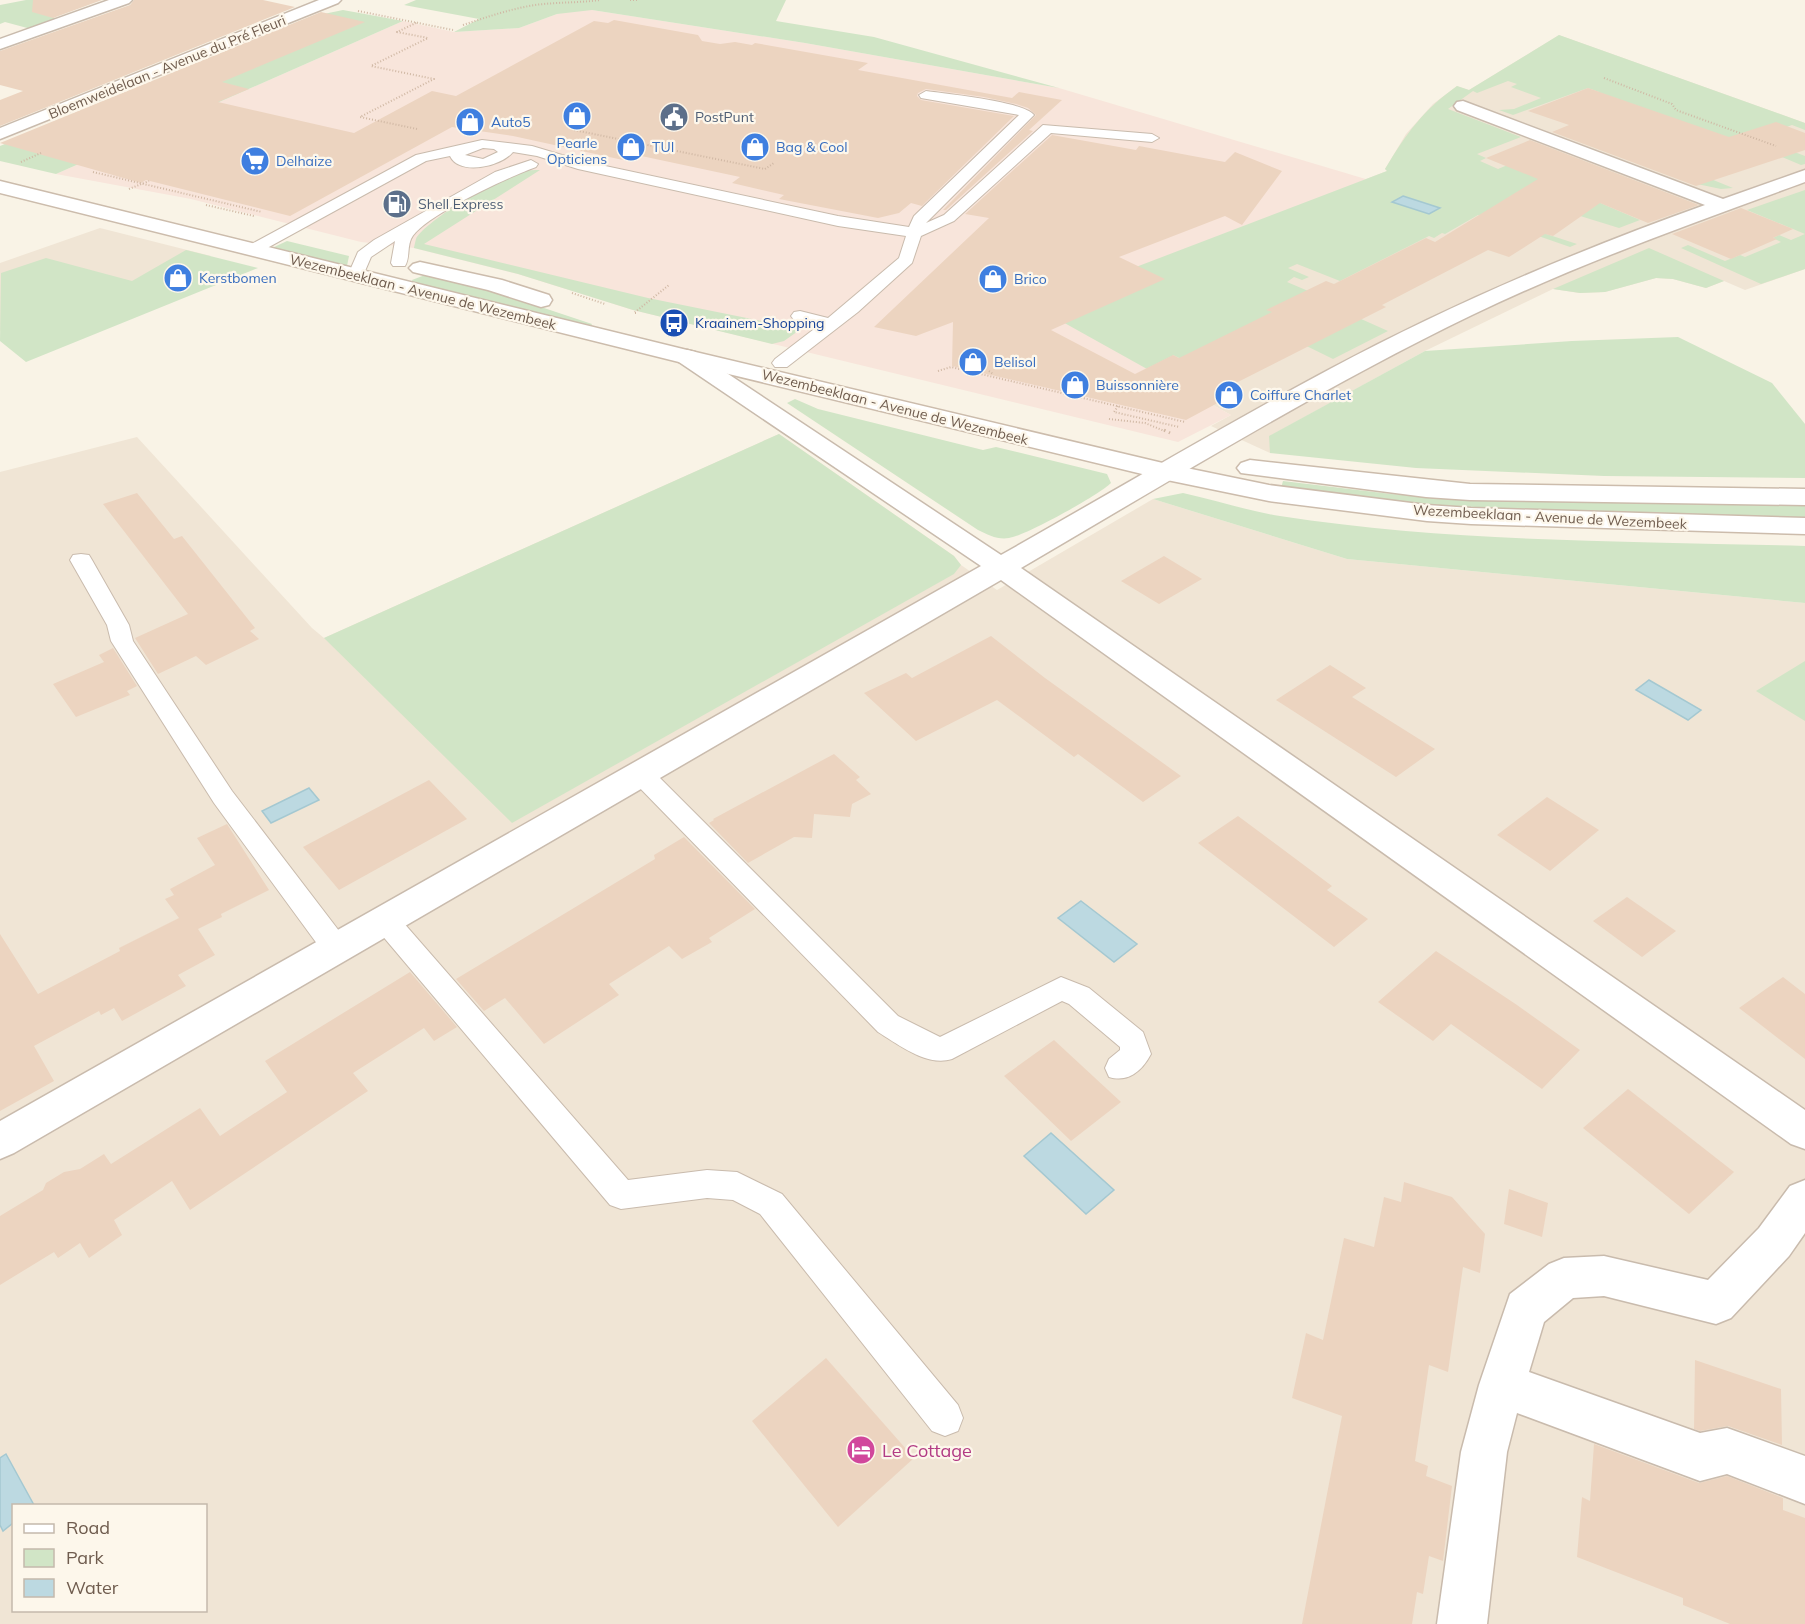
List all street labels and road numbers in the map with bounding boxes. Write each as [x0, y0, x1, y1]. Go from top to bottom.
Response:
street label: Bloemweidelaan - Avenue du Pré Fleuri [46, 11, 288, 123]
street label: Wezembeeklaan - Avenue de Wezembeek [288, 250, 559, 334]
street label: Wezembeeklaan - Avenue de Wezembeek [760, 365, 1031, 449]
street label: Wezembeeklaan - Avenue de Wezembeek [1413, 501, 1688, 533]

